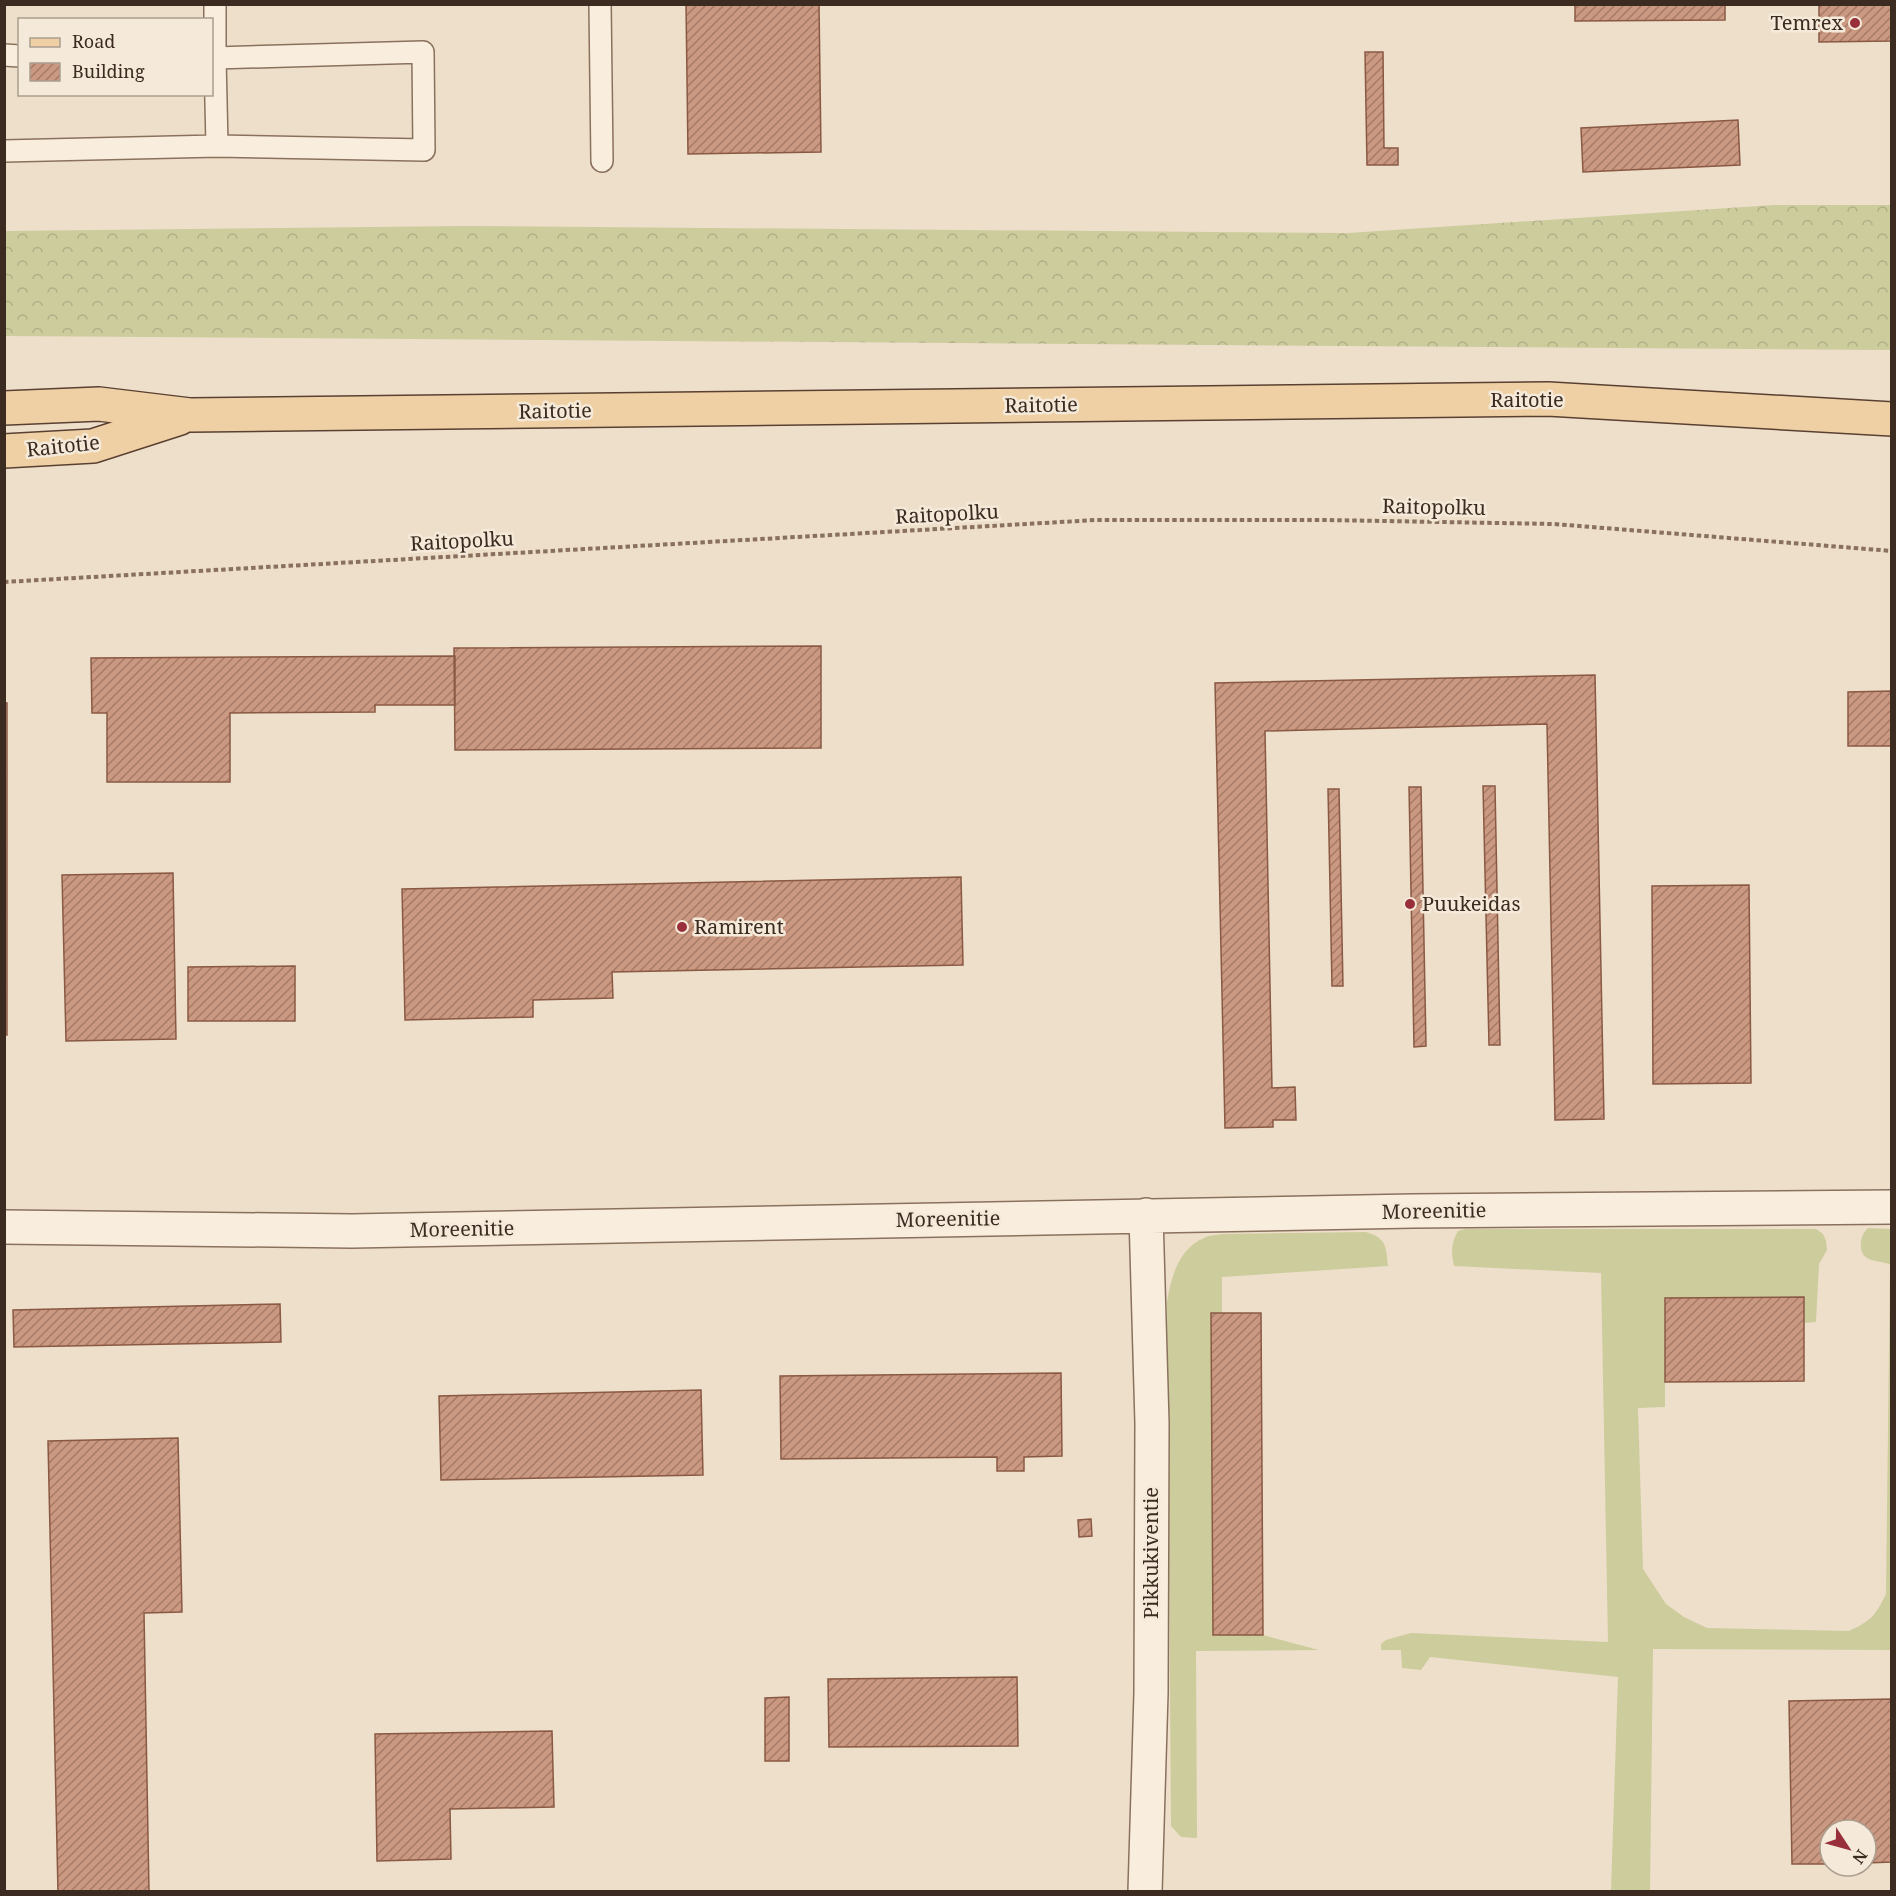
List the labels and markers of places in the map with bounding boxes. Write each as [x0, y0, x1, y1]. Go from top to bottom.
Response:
place label: Temrex [1770, 9, 1843, 36]
marker: Temrex [1848, 16, 1862, 30]
place label: Puukeidas [1422, 890, 1520, 917]
marker: Puukeidas [1403, 897, 1417, 911]
place label: Ramirent [694, 913, 784, 940]
marker: Ramirent [675, 920, 689, 934]

